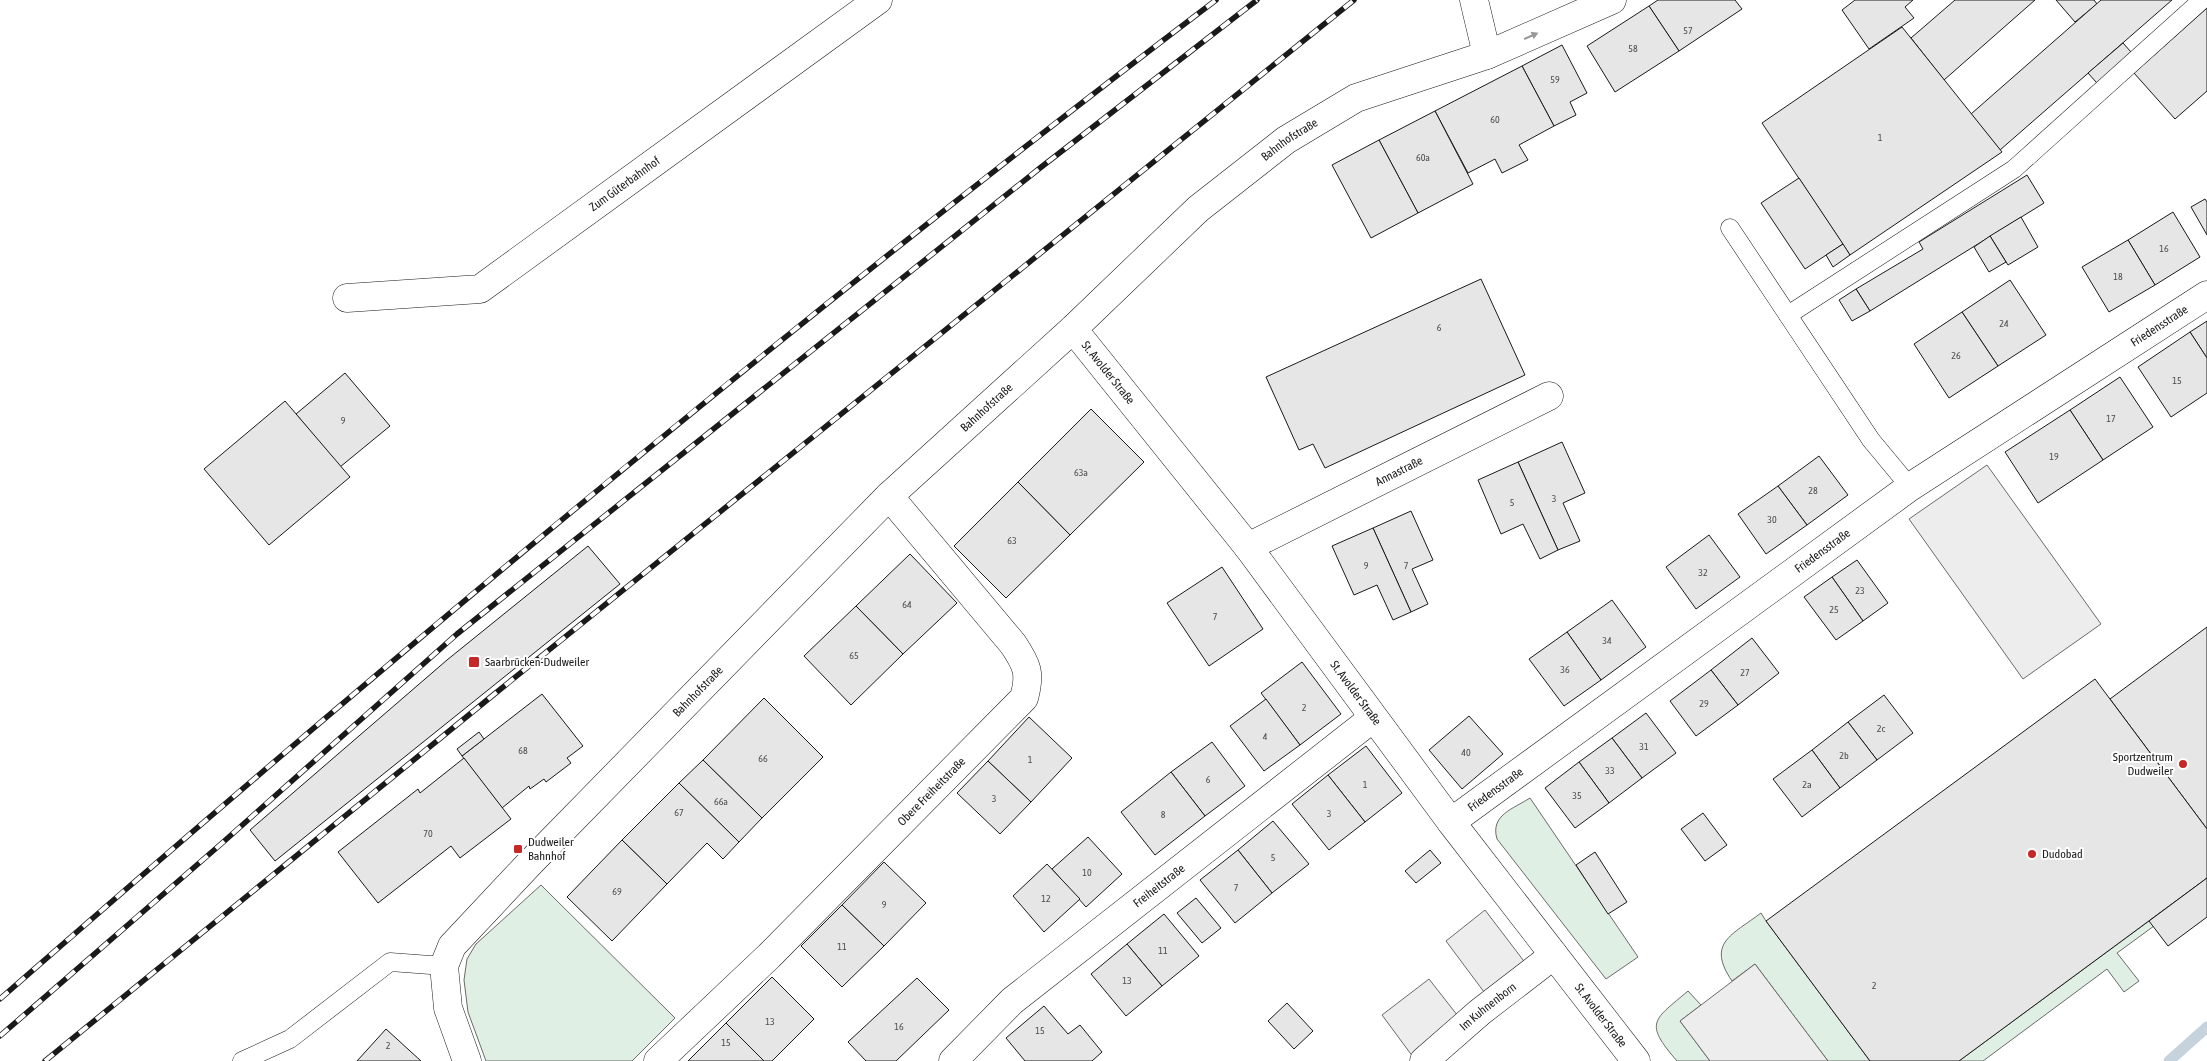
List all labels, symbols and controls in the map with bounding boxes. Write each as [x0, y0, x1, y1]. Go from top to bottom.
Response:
house number: 57 [1683, 25, 1693, 36]
one-way arrow [1524, 31, 1538, 39]
house number: 58 [1628, 43, 1638, 54]
house number: 59 [1550, 74, 1560, 85]
house number: 60 [1490, 114, 1500, 125]
street label: Bahnhofstraße [1258, 116, 1320, 164]
house number: 1 [1878, 132, 1883, 143]
house number: 60a [1416, 152, 1430, 163]
street label: Zum Güterbahnhof [587, 153, 663, 214]
house number: 16 [2159, 243, 2169, 254]
house number: 18 [2113, 271, 2123, 282]
street label: Friedensstraße [2128, 302, 2190, 349]
house number: 24 [1999, 318, 2009, 329]
house number: 6 [1437, 322, 1442, 333]
street label: St. Avolder Straße [1079, 338, 1137, 407]
house number: 26 [1951, 350, 1961, 361]
house number: 15 [2172, 375, 2182, 386]
street label: Bahnhofstraße [958, 380, 1015, 435]
house number: 17 [2106, 413, 2116, 424]
house number: 9 [341, 415, 346, 426]
house number: 19 [2049, 451, 2059, 462]
street label: Annastraße [1373, 454, 1425, 489]
house number: 63a [1074, 467, 1088, 478]
house number: 28 [1808, 485, 1818, 496]
house number: 3 [1552, 493, 1557, 504]
house number: 5 [1510, 497, 1515, 508]
house number: 30 [1767, 514, 1777, 525]
street label: Friedensstraße [1792, 526, 1853, 576]
house number: 63 [1007, 535, 1017, 546]
house number: 9 [1364, 560, 1369, 571]
house number: 7 [1404, 560, 1409, 571]
house number: 32 [1698, 567, 1708, 578]
house number: 23 [1855, 585, 1865, 596]
house number: 64 [902, 599, 912, 610]
house number: 25 [1829, 604, 1839, 615]
house number: 7 [1213, 611, 1218, 622]
house number: 34 [1602, 635, 1612, 646]
house number: 65 [849, 650, 859, 661]
marker: Saarbrücken-Dudweiler [467, 655, 481, 669]
place label: Saarbrücken-Dudweiler [485, 655, 589, 669]
street label: St. Avolder Straße [1327, 658, 1384, 728]
street label: Bahnhofstraße [670, 663, 726, 720]
house number: 36 [1560, 664, 1570, 675]
house number: 27 [1740, 667, 1750, 678]
house number: 29 [1699, 698, 1709, 709]
house number: 2 [1302, 702, 1307, 713]
house number: 2c [1877, 723, 1885, 734]
house number: 4 [1263, 731, 1268, 742]
house number: 31 [1639, 741, 1649, 752]
house number: 68 [518, 745, 528, 756]
house number: 40 [1461, 747, 1471, 758]
house number: 2b [1839, 750, 1849, 761]
place label: Sportzentrum Dudweiler [2113, 750, 2173, 778]
house number: 66 [758, 753, 768, 764]
street label: Obere Freiheitstraße [895, 754, 968, 829]
house number: 1 [1028, 754, 1033, 765]
marker: Sportzentrum Dudweiler [2177, 758, 2189, 770]
street label: Friedensstraße [1465, 765, 1526, 814]
house number: 33 [1605, 765, 1615, 776]
house number: 6 [1206, 774, 1211, 785]
house number: 1 [1363, 779, 1368, 790]
house number: 2a [1802, 779, 1812, 790]
house number: 35 [1572, 790, 1582, 801]
house number: 3 [992, 793, 997, 804]
house number: 66a [714, 796, 728, 807]
house number: 67 [674, 807, 684, 818]
house number: 3 [1327, 808, 1332, 819]
house number: 8 [1161, 809, 1166, 820]
house number: 70 [423, 828, 433, 839]
place label: Dudweiler Bahnhof [528, 835, 574, 863]
marker: Dudweiler Bahnhof [512, 843, 524, 855]
place label: Dudobad [2042, 847, 2083, 861]
marker: Dudobad [2026, 848, 2038, 860]
house number: 5 [1271, 852, 1276, 863]
street label: Freiheitstraße [1130, 861, 1188, 910]
house number: 10 [1082, 867, 1092, 878]
house number: 7 [1234, 882, 1239, 893]
house number: 69 [612, 886, 622, 897]
house number: 12 [1041, 893, 1051, 904]
house number: 9 [882, 899, 887, 910]
house number: 11 [837, 941, 847, 952]
house number: 11 [1158, 945, 1168, 956]
house number: 13 [1122, 975, 1132, 986]
street label: Im Kuhnenborn [1457, 980, 1519, 1034]
house number: 2 [1872, 980, 1877, 991]
street label: St. Avolder Straße [1572, 981, 1630, 1050]
house number: 13 [765, 1016, 775, 1027]
house number: 16 [894, 1021, 904, 1032]
house number: 15 [1035, 1025, 1045, 1036]
house number: 15 [721, 1037, 731, 1048]
house number: 2 [386, 1040, 391, 1051]

